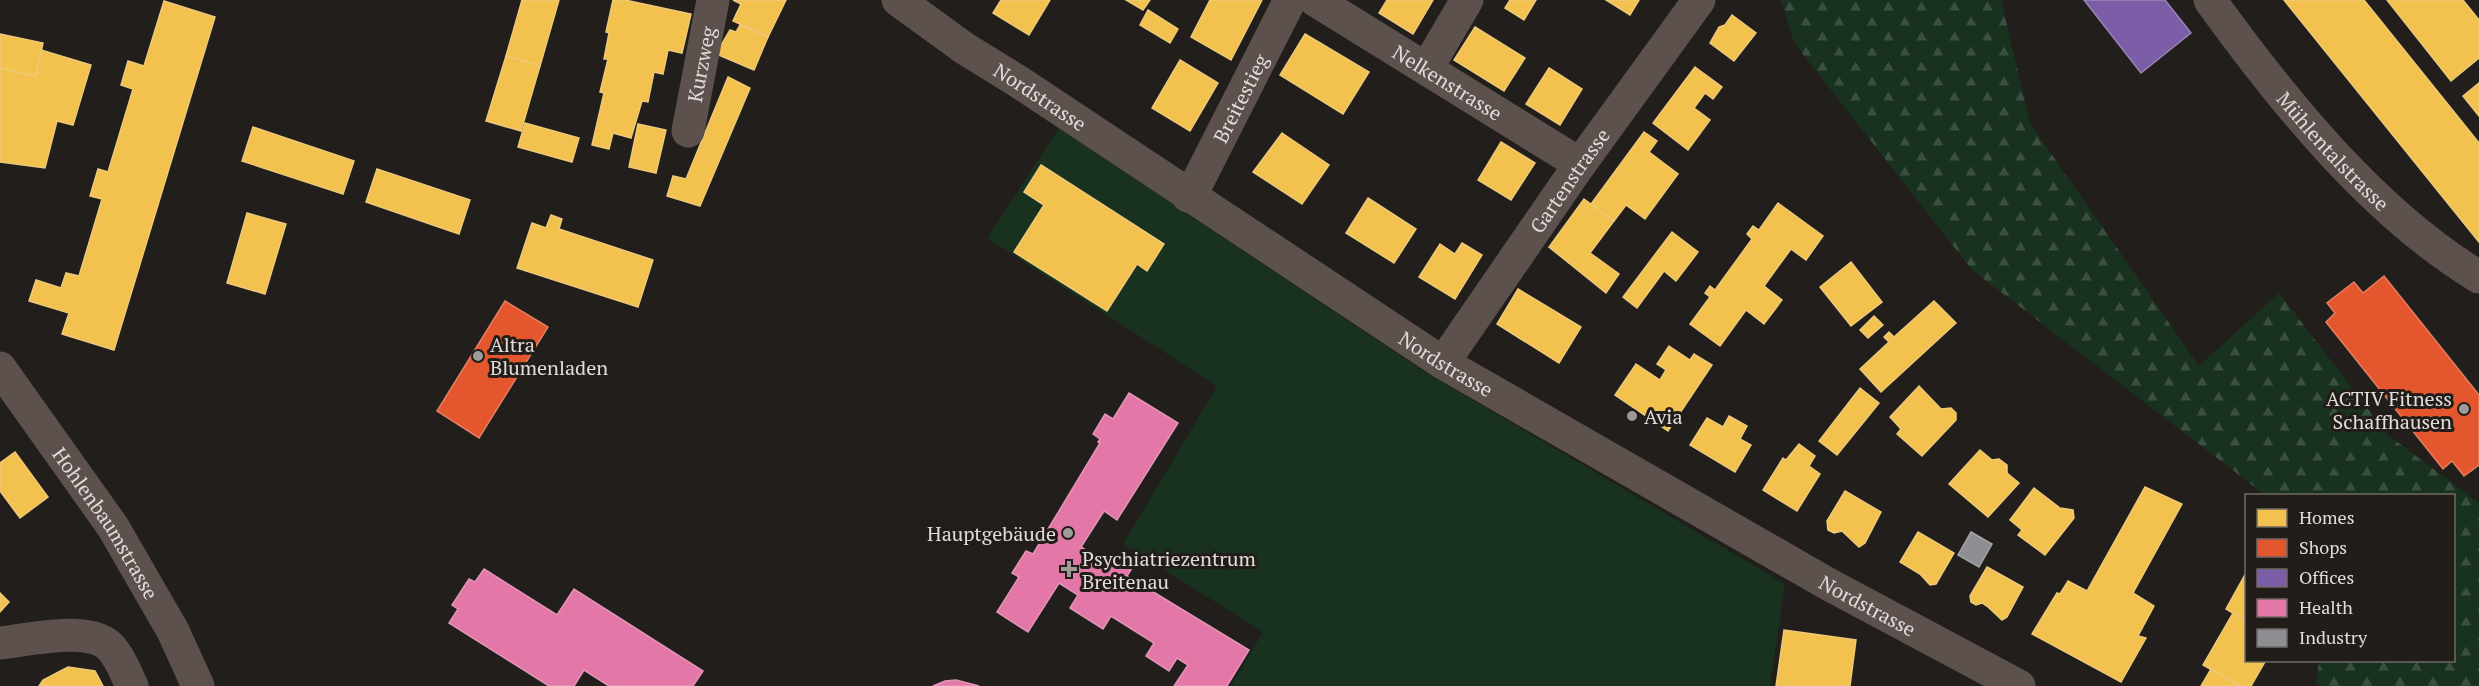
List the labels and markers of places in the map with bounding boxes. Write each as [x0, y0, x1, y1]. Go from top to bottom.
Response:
place label: Altra Blumenladen [490, 331, 608, 381]
marker: Altra Blumenladen [471, 349, 485, 363]
place label: ACTIV Fitness Schaffhausen [2326, 385, 2452, 435]
marker: ACTIV Fitness Schaffhausen [2457, 402, 2471, 416]
place label: Avia [1644, 403, 1682, 430]
marker: Avia [1625, 409, 1639, 423]
place label: Hauptgebäude [927, 520, 1056, 547]
marker: Hauptgebäude [1061, 526, 1075, 540]
place label: Psychiatriezentrum Breitenau [1082, 545, 1256, 595]
marker: Psychiatriezentrum Breitenau [1060, 560, 1078, 578]

